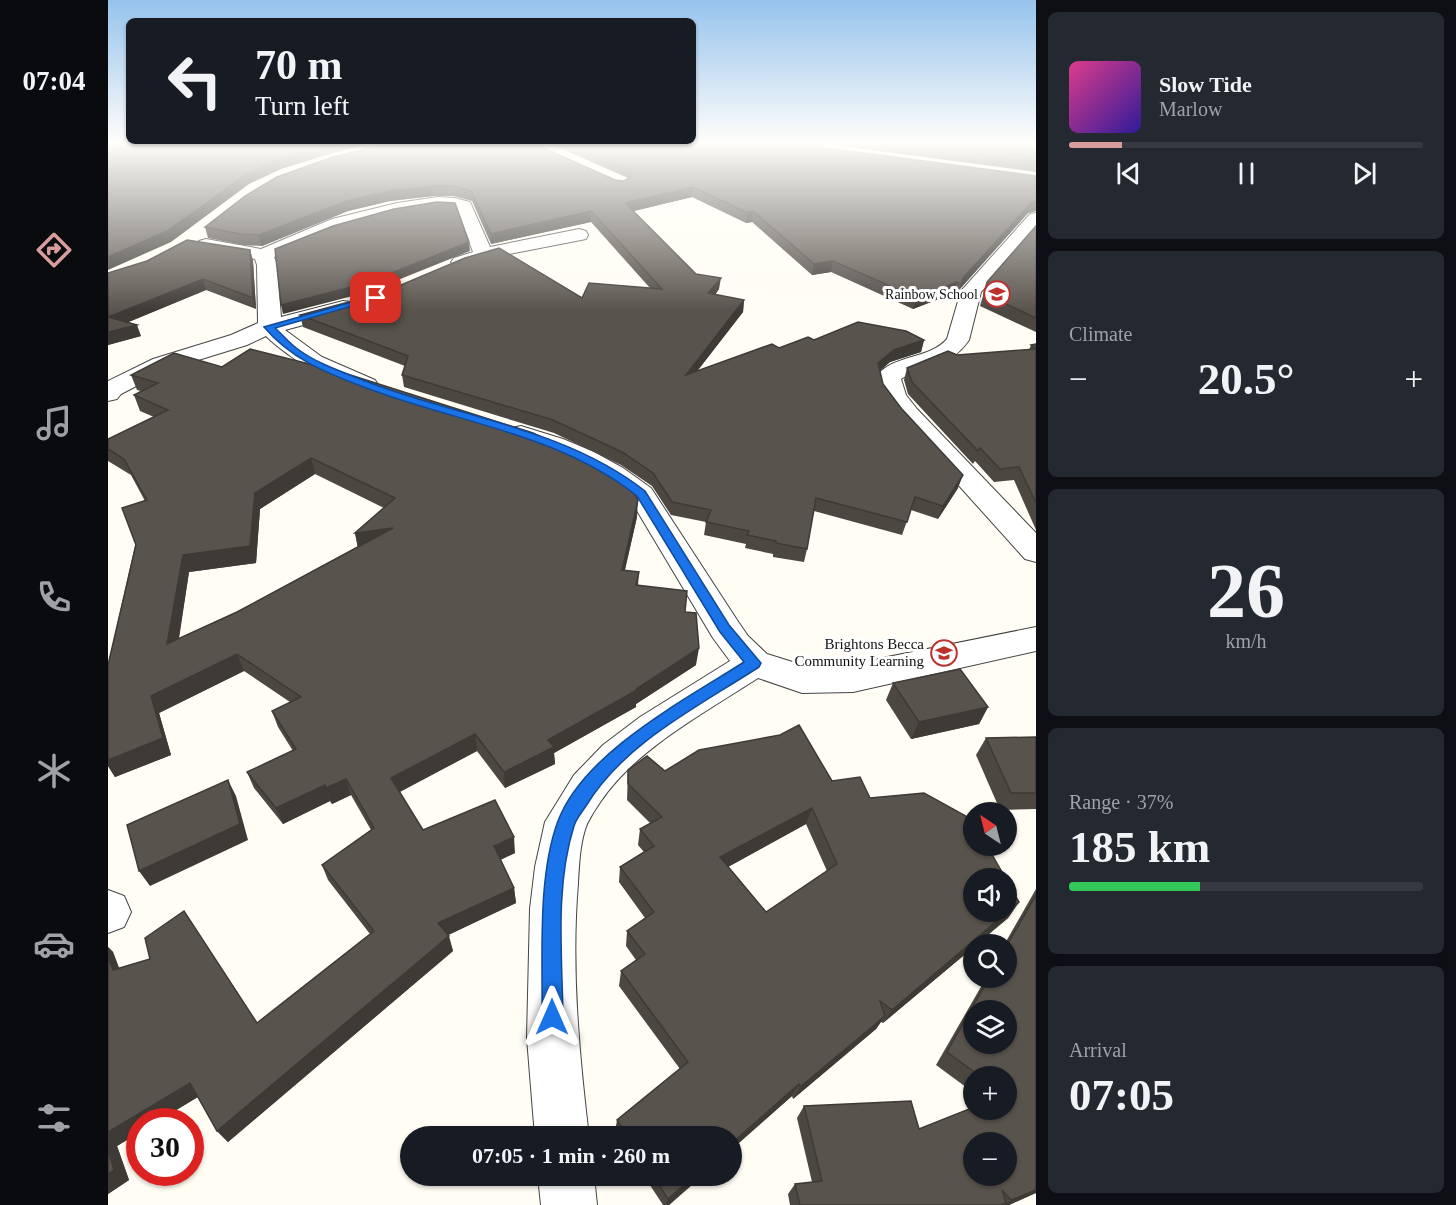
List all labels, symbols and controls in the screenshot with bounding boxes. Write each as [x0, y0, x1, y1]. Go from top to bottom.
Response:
icon: left [156, 42, 234, 120]
text: 70 m [255, 42, 343, 88]
text: 07:04 [23, 66, 86, 96]
text: Slow Tide [1159, 72, 1252, 97]
text: Turn left [255, 91, 349, 121]
text: Marlow [1159, 98, 1222, 120]
icon: previous [1112, 157, 1145, 190]
icon: pause [1230, 157, 1263, 190]
icon: next [1348, 157, 1381, 190]
icon: directions [33, 229, 75, 271]
pin [350, 272, 401, 323]
school or university icon: Rainbow School [982, 279, 1012, 309]
icon: arrive [359, 281, 392, 314]
place label: Rainbow School [885, 287, 978, 302]
text: Climate [1069, 323, 1132, 345]
text: 20.5° [1198, 354, 1294, 404]
text: − [1069, 361, 1088, 397]
text: + [1404, 361, 1423, 397]
icon: music [33, 402, 75, 444]
text: 26 [1207, 547, 1285, 634]
icon: phone [33, 576, 75, 618]
text: km/h [1225, 630, 1267, 652]
place label: Brightons Becca Community Learning [794, 636, 924, 669]
school or university icon: Brightons Becca Community Learning [929, 638, 959, 668]
icon: climate [33, 750, 75, 792]
text: Range · 37% [1069, 791, 1173, 813]
north arrow [963, 802, 1017, 856]
map controls [963, 802, 1017, 1186]
text: 185 km [1069, 822, 1210, 872]
button: sound [963, 868, 1017, 922]
icon: car [33, 923, 75, 965]
button: search [963, 934, 1017, 988]
position arrow [520, 985, 584, 1049]
button: layers [963, 1000, 1017, 1054]
text: Arrival [1069, 1039, 1127, 1061]
button: + [963, 1066, 1017, 1120]
text: 07:05 [1069, 1070, 1174, 1120]
icon: filters [33, 1097, 75, 1139]
speed limit sign: 30 [126, 1108, 204, 1186]
button: − [963, 1132, 1017, 1186]
text: 07:05 · 1 min · 260 m [472, 1143, 670, 1168]

